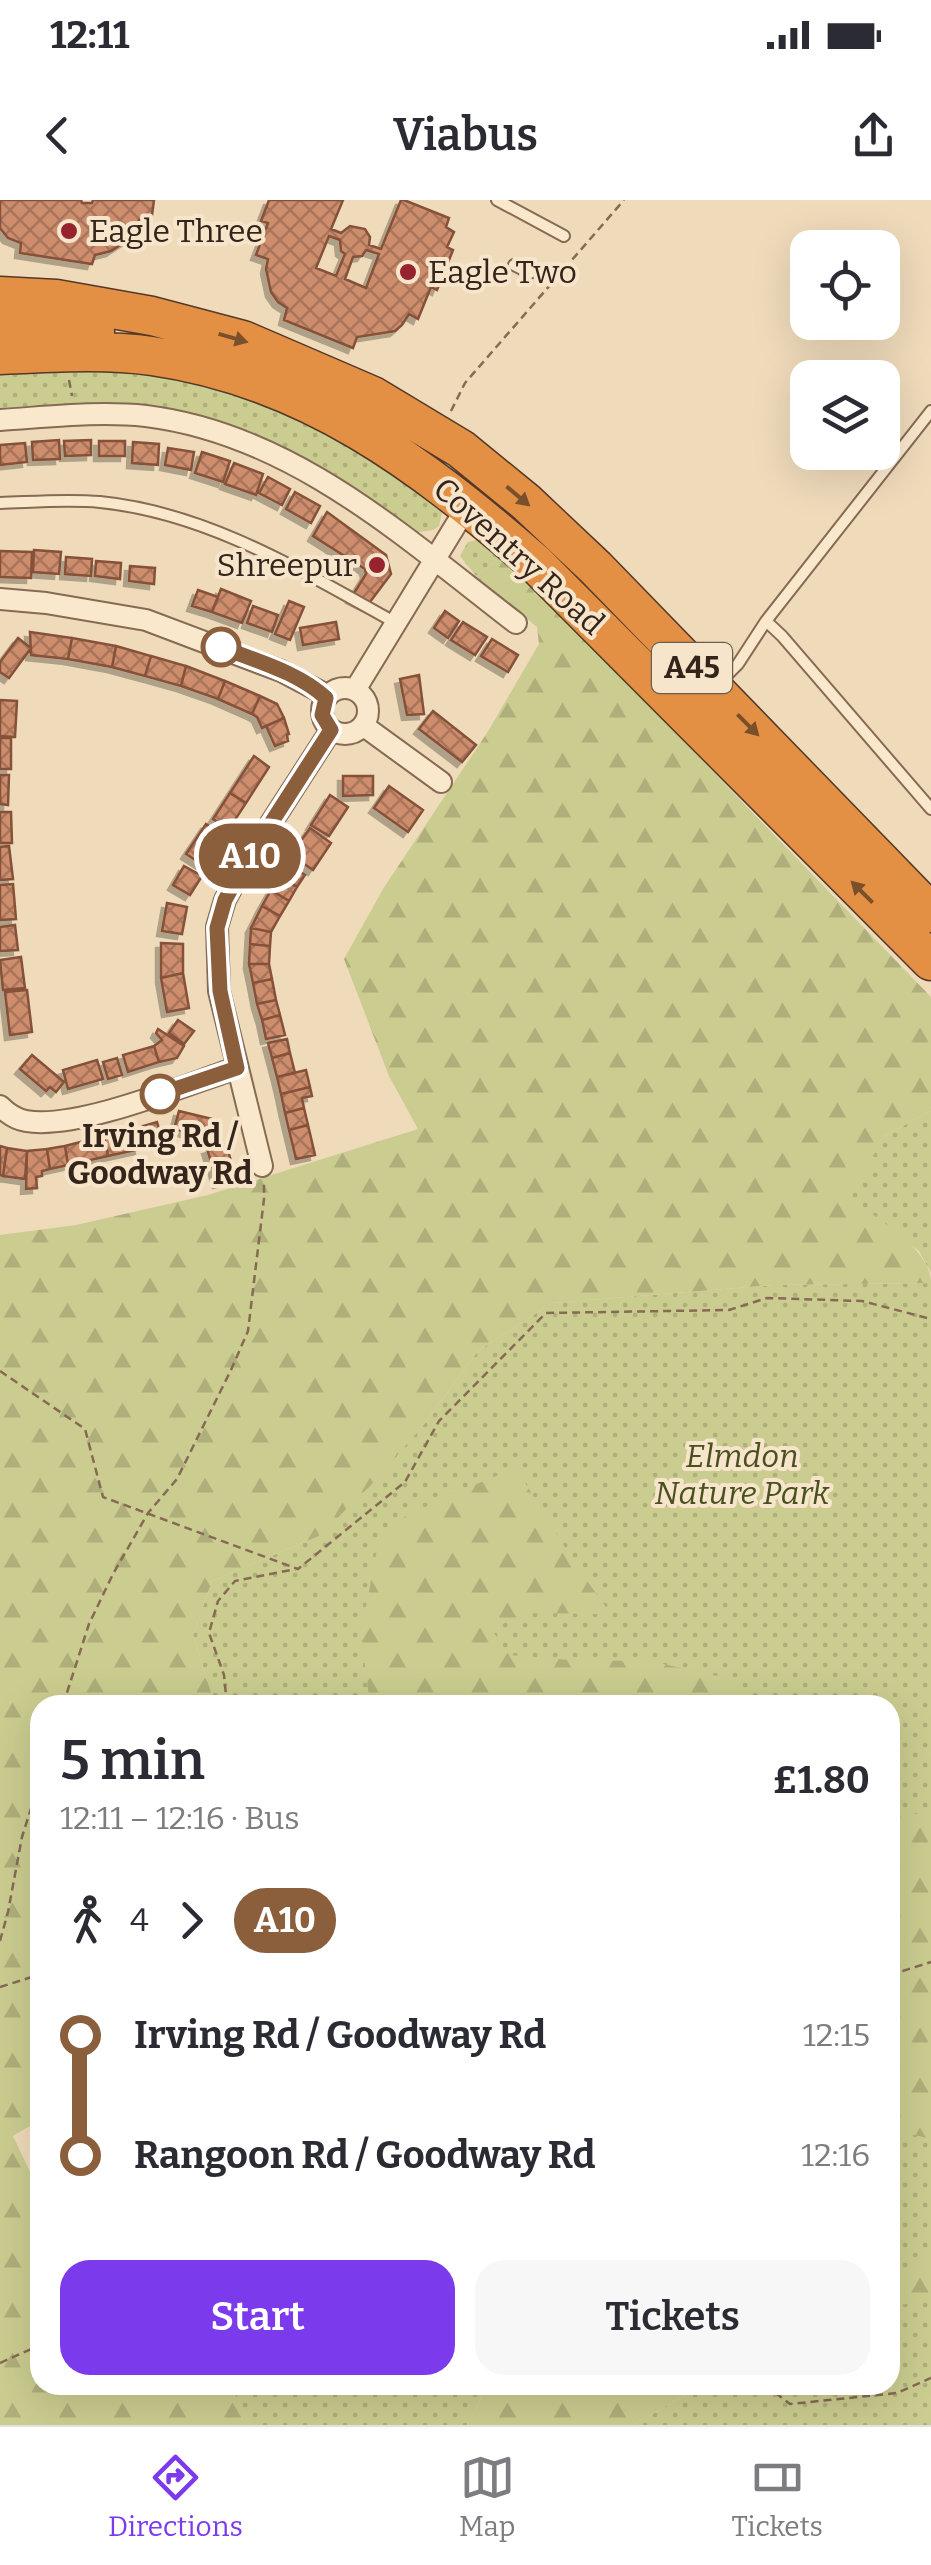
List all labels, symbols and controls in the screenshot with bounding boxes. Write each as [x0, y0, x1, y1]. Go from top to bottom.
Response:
text: 12:11 [50, 12, 130, 58]
icon: back [30, 108, 85, 163]
text: Viabus [393, 108, 538, 162]
icon: share [846, 108, 901, 163]
place label: Eagle Three [89, 212, 263, 250]
marker: Eagle Three [58, 220, 80, 242]
map controls [790, 230, 900, 470]
button: locate [790, 230, 900, 340]
place label: Eagle Two [428, 253, 577, 291]
marker: Eagle Two [397, 261, 419, 283]
one-way arrow [218, 331, 249, 346]
button: layers [790, 360, 900, 470]
street label: Coventry Road [426, 470, 612, 642]
one-way arrow [505, 484, 530, 506]
place label: Shreepur [216, 546, 357, 584]
marker: Shreepur [366, 554, 388, 576]
unlabelled marker [202, 628, 240, 666]
road number: A45 [652, 643, 732, 693]
one-way arrow [735, 713, 759, 736]
line badge: A10 [192, 824, 308, 888]
text: A10 [219, 835, 281, 877]
one-way arrow [851, 880, 875, 904]
marker: Irving Rd / Goodway Rd [141, 1075, 179, 1113]
place label: Irving Rd / Goodway Rd [67, 1117, 253, 1192]
park label: Elmdon Nature Park [655, 1437, 830, 1512]
text: 5 min [60, 1728, 205, 1794]
text: £1.80 [773, 1757, 870, 1803]
text: 12:11 – 12:16 · Bus [60, 1799, 299, 1837]
icon: walk [60, 1893, 115, 1948]
icon: forward [164, 1893, 219, 1948]
text: A10 [254, 1899, 316, 1941]
text: 4 [130, 1901, 149, 1939]
text: Irving Rd / Goodway Rd [134, 2012, 546, 2058]
text: 12:15 [803, 2016, 870, 2054]
text: Rangoon Rd / Goodway Rd [134, 2132, 595, 2178]
text: 12:16 [801, 2136, 870, 2174]
button: Start [60, 2260, 455, 2375]
button: Tickets [475, 2260, 870, 2375]
tab: Directions [108, 2450, 243, 2543]
tab: Map [459, 2450, 515, 2543]
tab: Tickets [732, 2450, 823, 2543]

